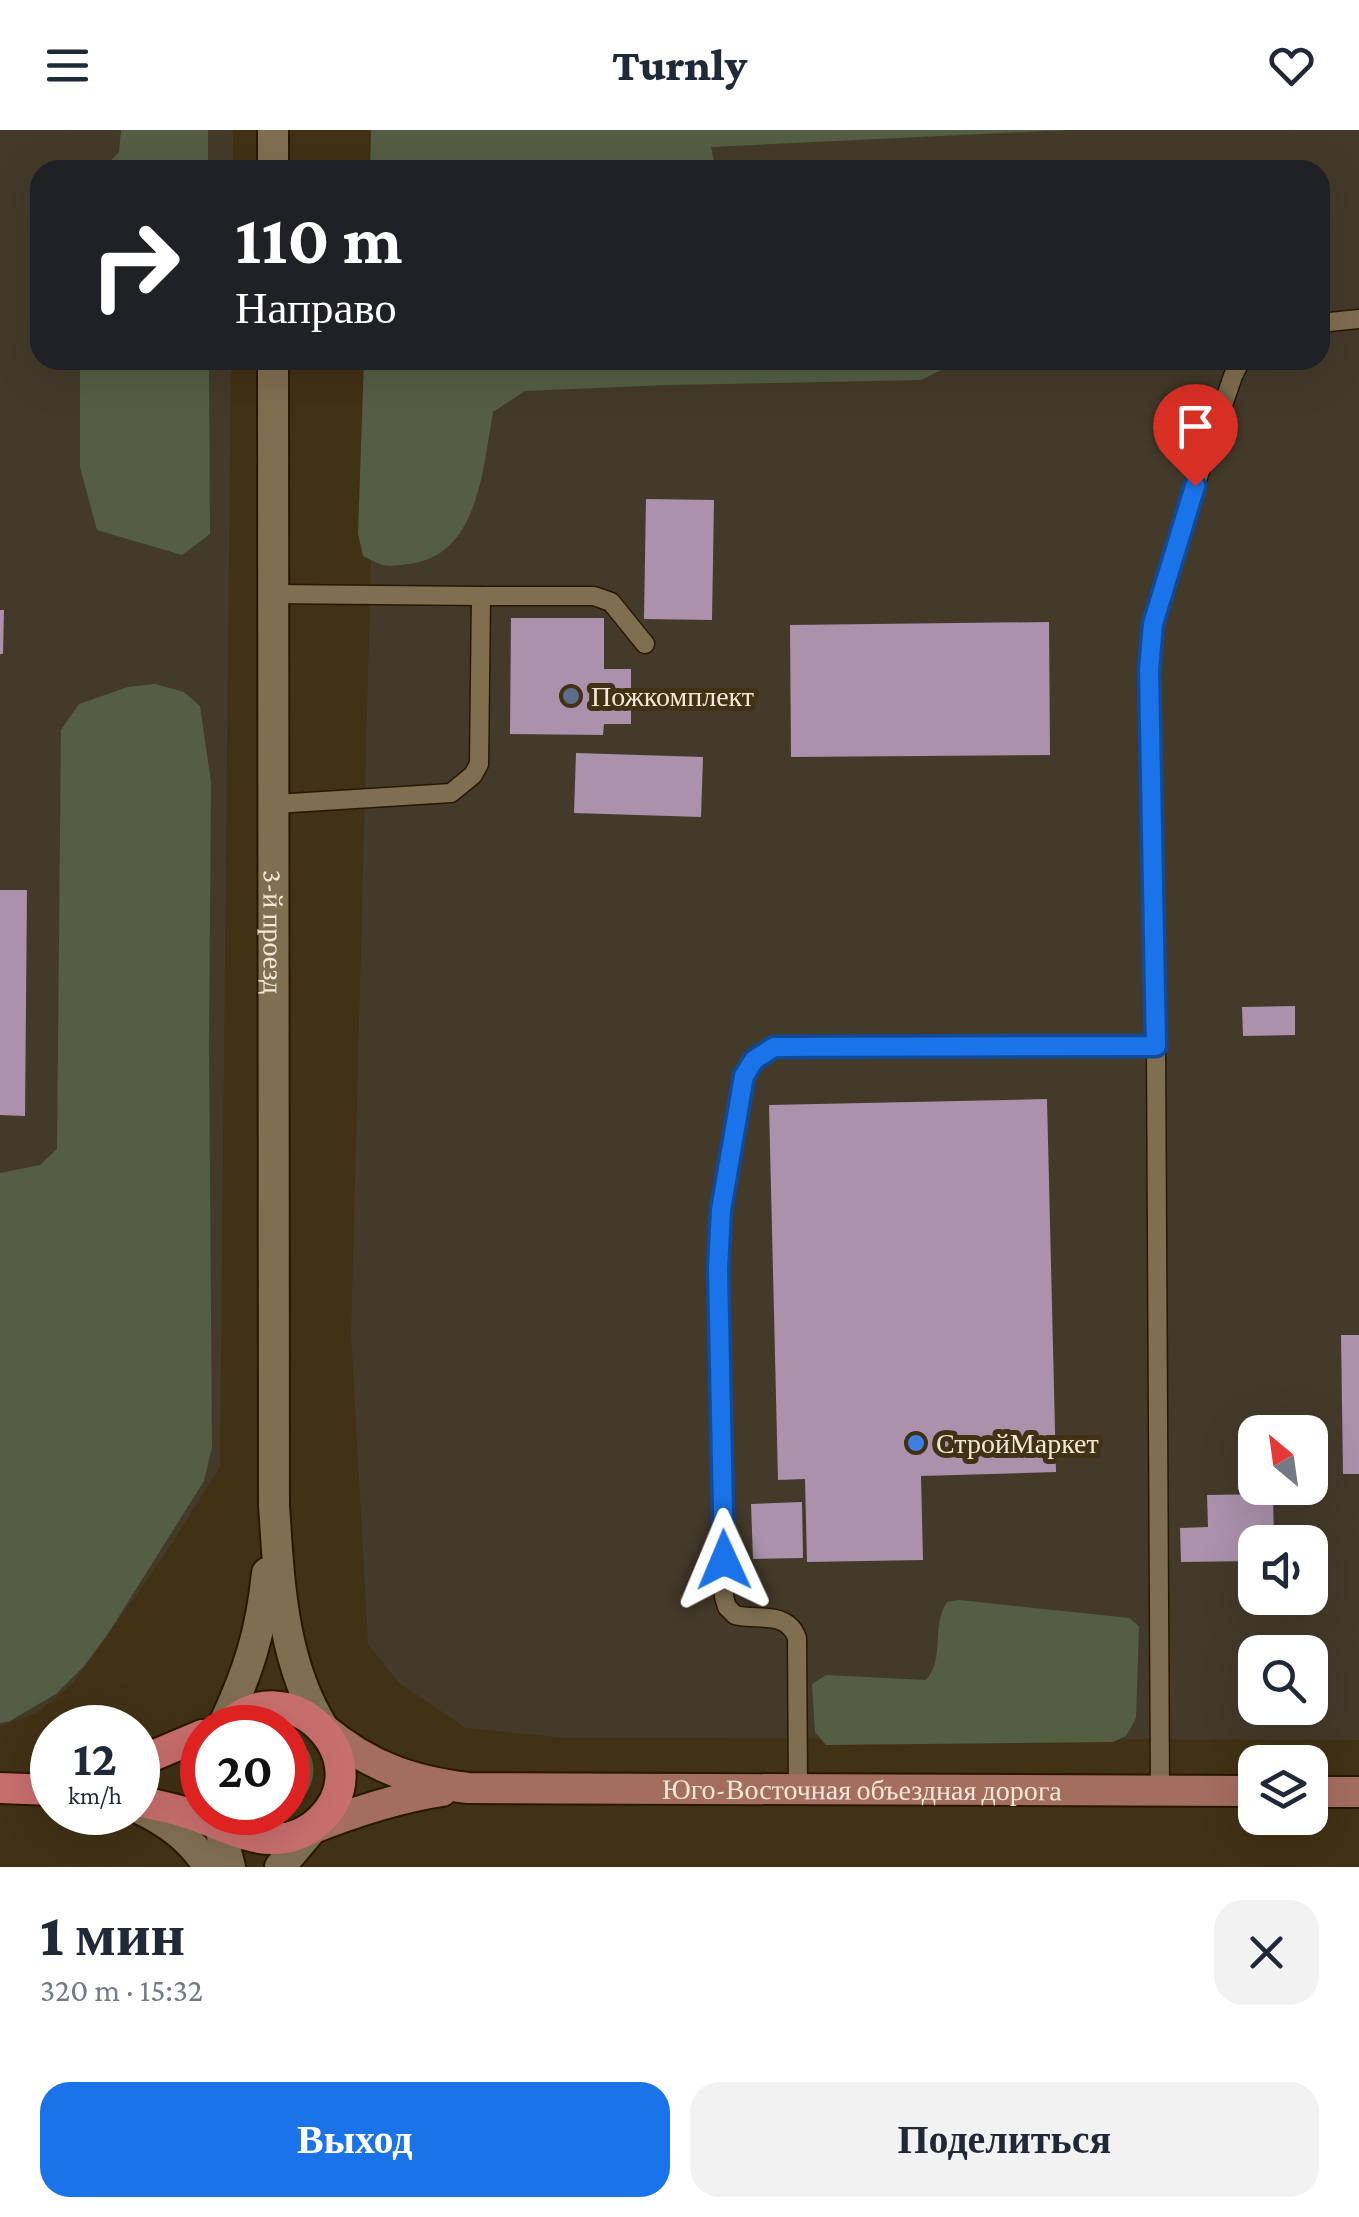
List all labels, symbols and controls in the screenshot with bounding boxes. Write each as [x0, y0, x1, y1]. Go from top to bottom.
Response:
icon: menu [40, 38, 95, 93]
icon: heart [1264, 38, 1319, 93]
text: Turnly [612, 40, 747, 90]
icon: right [70, 200, 200, 330]
text: 110 m [235, 200, 403, 278]
text: Направо [235, 283, 397, 333]
pin [1153, 384, 1238, 487]
icon: arrive [1168, 399, 1223, 454]
place label: Пожкомплект [591, 681, 754, 712]
marker: Пожкомплект [560, 685, 582, 707]
street label: 3-й проезд [257, 870, 289, 994]
north arrow [1238, 1415, 1328, 1505]
map controls [1238, 1415, 1328, 1835]
place label: СтройМаркет [936, 1428, 1099, 1459]
marker: СтройМаркет [905, 1432, 927, 1454]
position arrow [672, 1508, 776, 1612]
button: sound [1238, 1525, 1328, 1615]
button: search [1238, 1635, 1328, 1725]
speed limit sign: 20 [180, 1705, 310, 1835]
text: 12 [73, 1730, 117, 1786]
button: layers [1238, 1745, 1328, 1835]
street label: Юго-Восточная объездная дорога [662, 1774, 1062, 1806]
text: km/h [68, 1782, 122, 1809]
button: close [1214, 1900, 1319, 2005]
text: 1 мин [40, 1901, 185, 1968]
text: 320 m · 15:32 [40, 1972, 203, 2008]
button: Выход [40, 2082, 670, 2197]
button: Поделиться [690, 2082, 1319, 2197]

